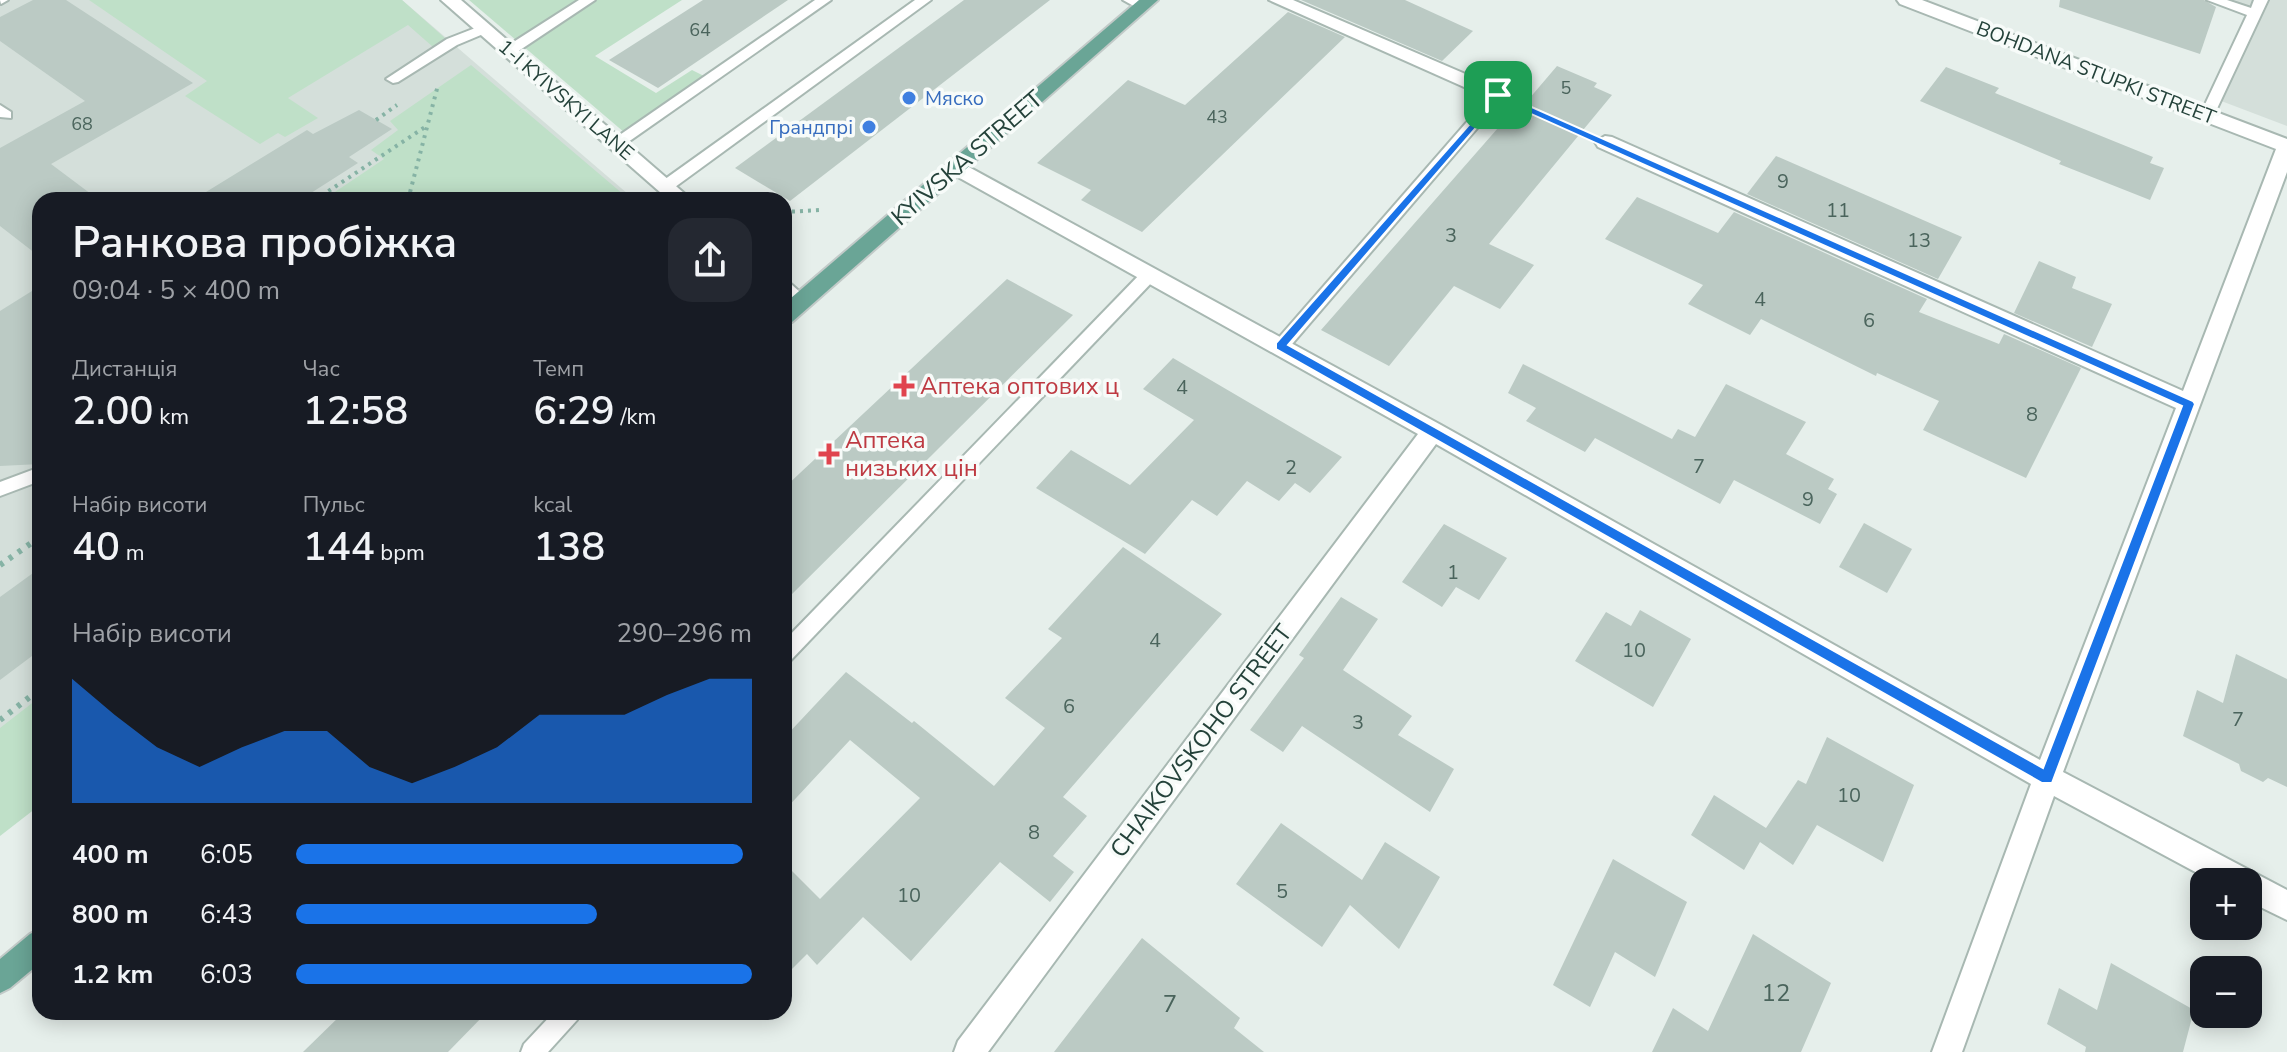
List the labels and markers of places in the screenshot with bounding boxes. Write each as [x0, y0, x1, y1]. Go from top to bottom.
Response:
pin [1464, 61, 1532, 129]
place label: Мяско [925, 85, 984, 112]
marker: Мяско [900, 89, 918, 107]
place label: Грандпрі [769, 114, 853, 141]
marker: Грандпрі [860, 118, 878, 136]
place label: Аптека оптових ц [920, 370, 1119, 402]
marker: Аптека оптових ц [895, 377, 913, 395]
place label: Аптека низьких цін [845, 424, 978, 484]
marker: Аптека низьких цін [820, 445, 838, 463]

